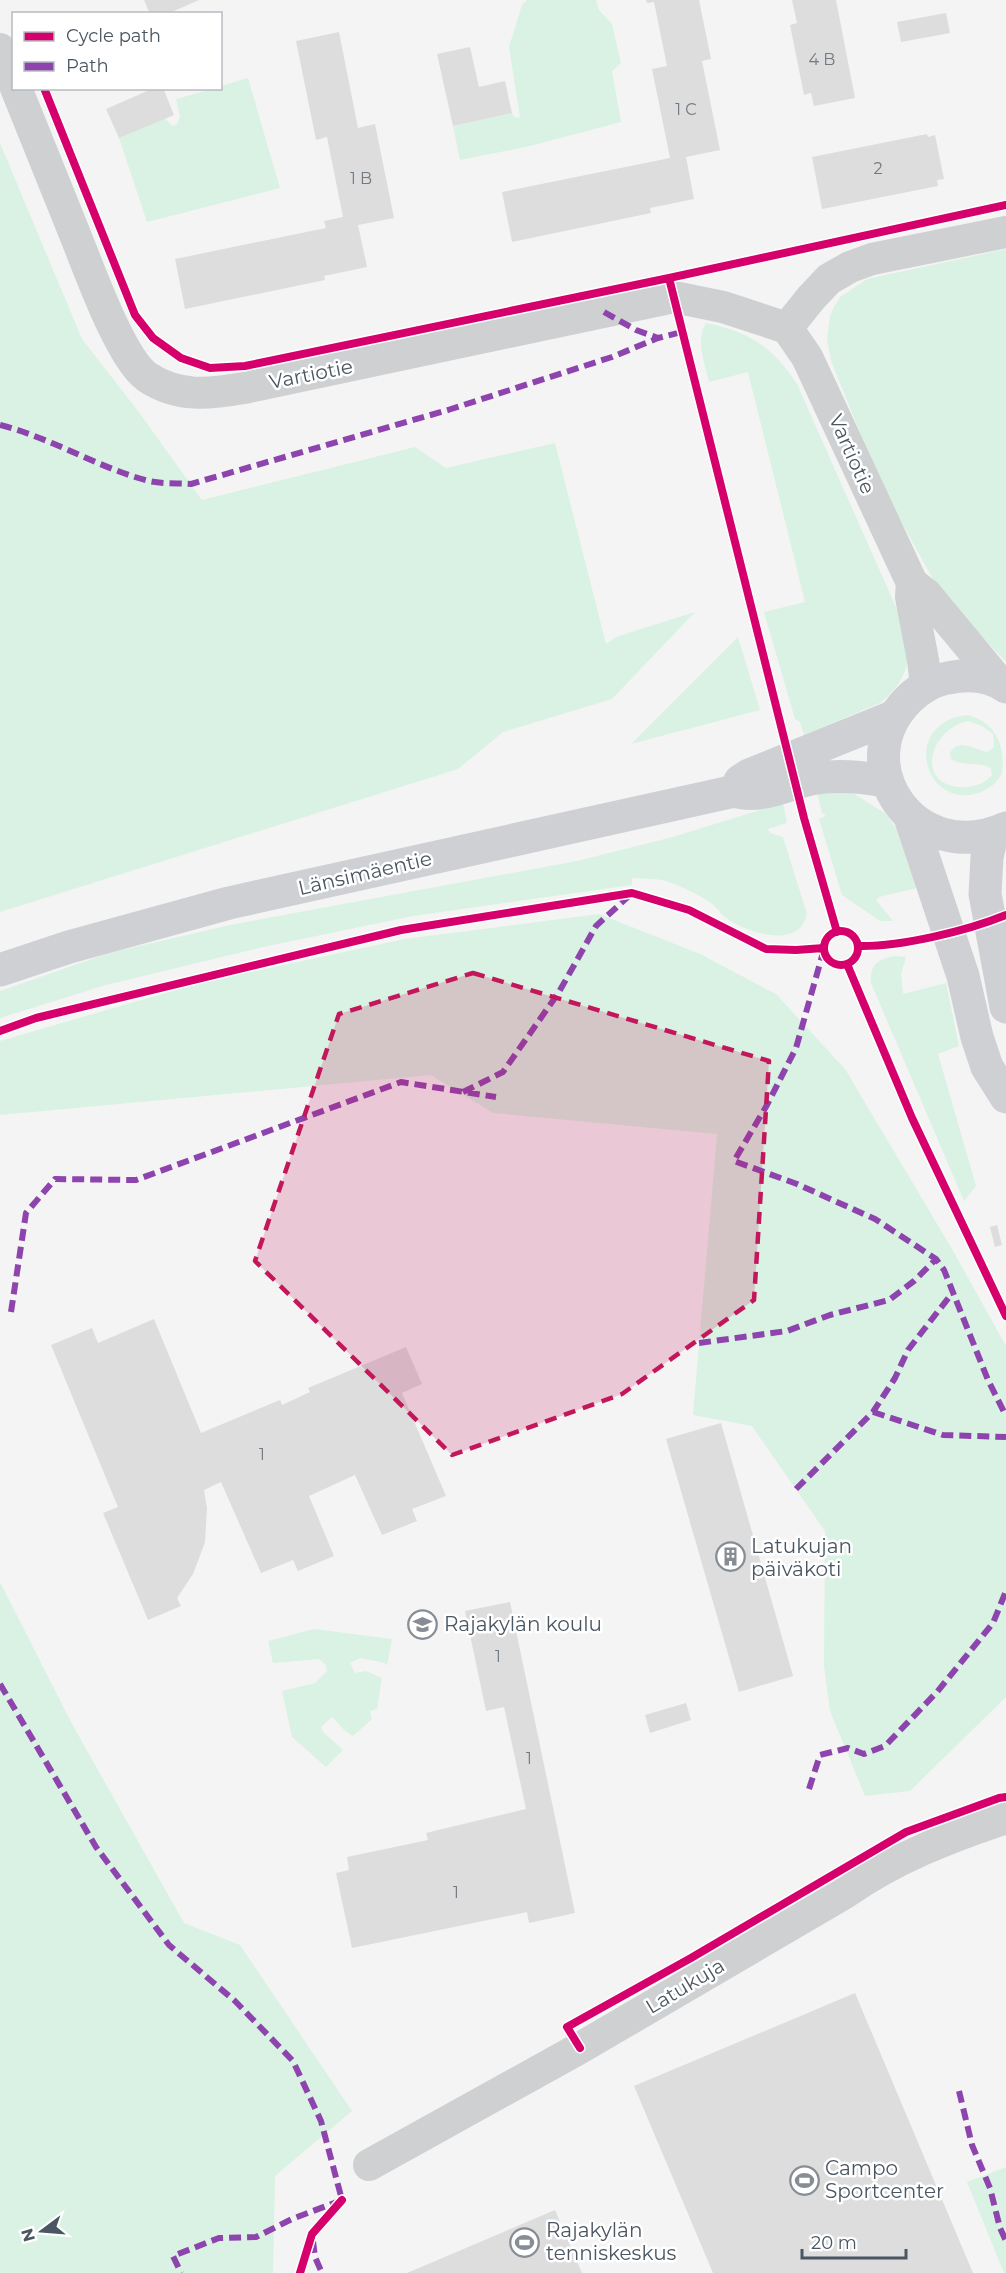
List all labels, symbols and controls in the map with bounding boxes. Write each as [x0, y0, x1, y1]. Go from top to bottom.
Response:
legend [12, 12, 222, 90]
text: Cycle path [66, 25, 161, 47]
house number: 4 B [809, 50, 835, 69]
text: Path [66, 55, 109, 77]
house number: 1 C [675, 100, 697, 119]
house number: 2 [873, 159, 883, 178]
house number: 1 B [350, 169, 372, 188]
street label: Vartiotie [267, 354, 355, 394]
street label: Vartiotie [824, 410, 880, 498]
street label: Länsimäentie [296, 846, 434, 900]
house number: 1 [259, 1445, 265, 1464]
place label: Latukujan päiväkoti [751, 1534, 852, 1581]
building icon: Latukujan päiväkoti [714, 1541, 746, 1573]
school or university icon: Rajakylän koulu [407, 1608, 439, 1640]
place label: Rajakylän koulu [444, 1612, 602, 1636]
house number: 1 [495, 1647, 501, 1666]
house number: 1 [526, 1749, 532, 1768]
house number: 1 [453, 1883, 459, 1902]
street label: Latukuja [641, 1953, 729, 2019]
place label: Campo Sportcenter [825, 2156, 944, 2203]
sports icon: Campo Sportcenter [788, 2164, 820, 2196]
north arrow [12, 2201, 72, 2261]
place label: Rajakylän tenniskeskus [546, 2218, 677, 2265]
scale bar [802, 2222, 906, 2260]
text: N [17, 2226, 39, 2244]
sports icon: Rajakylän tenniskeskus [509, 2226, 541, 2258]
text: 20 m [811, 2232, 857, 2254]

